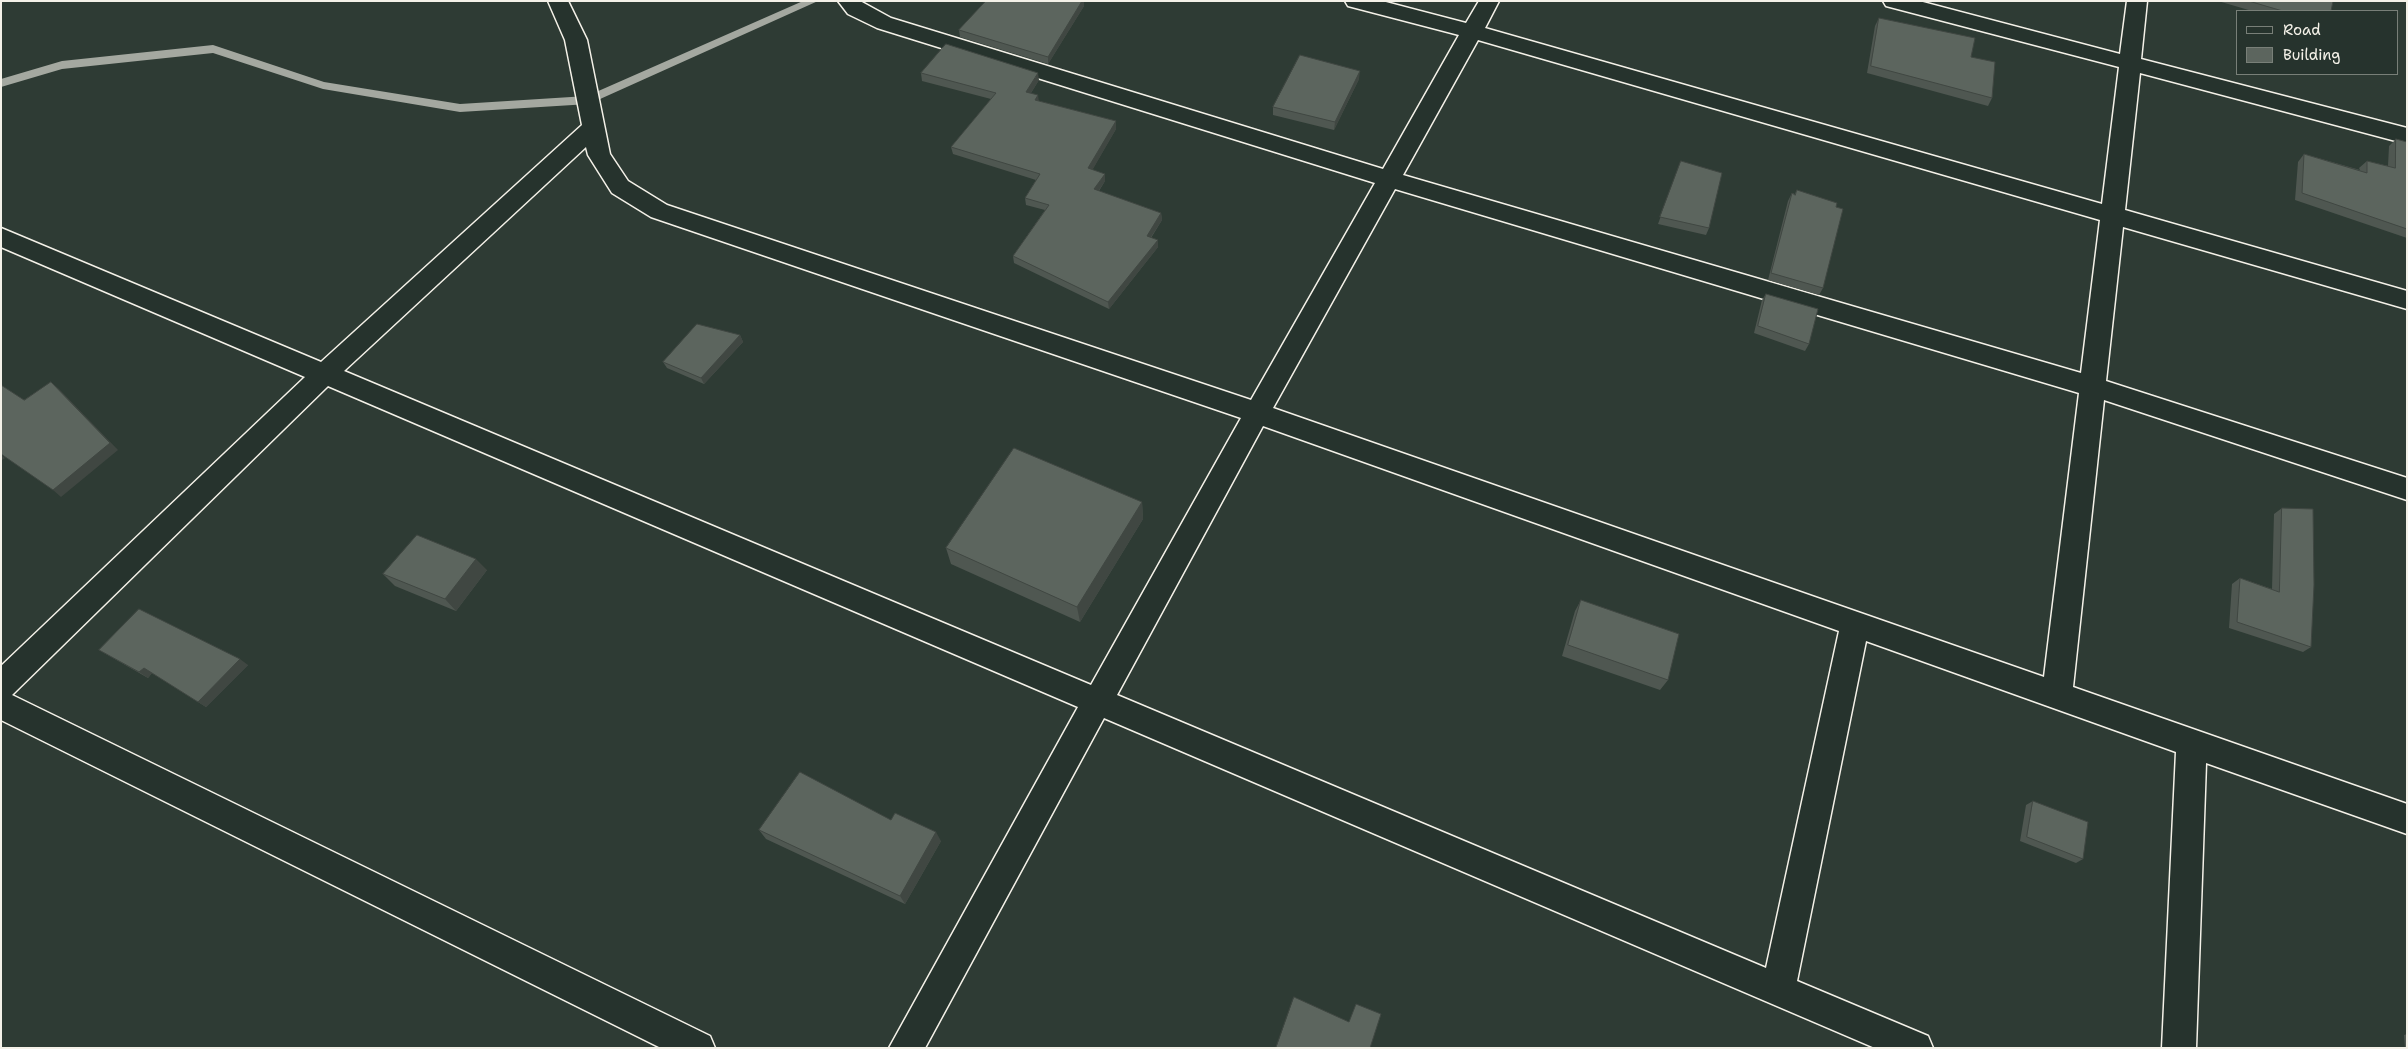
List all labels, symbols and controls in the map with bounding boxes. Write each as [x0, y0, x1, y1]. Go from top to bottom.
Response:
legend [2236, 10, 2398, 75]
text: Road [2283, 20, 2321, 40]
text: Building [2283, 45, 2340, 65]

